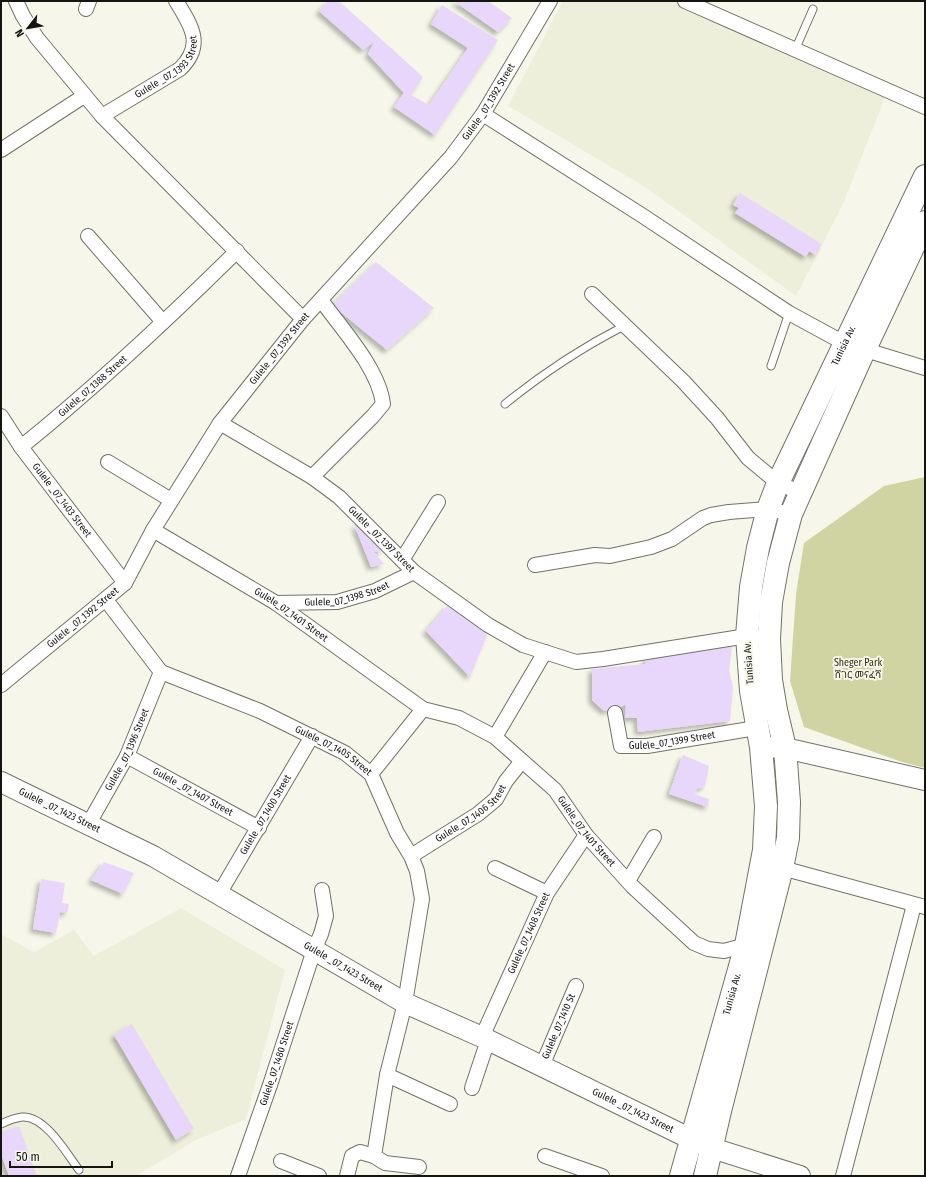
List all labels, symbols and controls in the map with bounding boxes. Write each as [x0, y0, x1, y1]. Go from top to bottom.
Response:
north arrow [8, 8, 48, 48]
text: N [13, 27, 27, 39]
street label: Gulele _07_1393 Street [133, 34, 200, 101]
street label: Gulele _07_1392 Street [459, 61, 518, 143]
street label: Gulele _07_1392 Street [247, 309, 312, 387]
street label: Tunisia Av. [829, 324, 858, 368]
street label: Gulele_07_1388 Street [56, 352, 130, 420]
street label: Gulele _07_1403 Street [30, 461, 94, 540]
street label: Gulele _07_1397 Street [346, 504, 417, 575]
street label: Gulele_07_1398 Street [304, 579, 392, 609]
street label: Gulele _07_1392 Street [45, 584, 122, 651]
street label: Gulele_07_1401 Street [252, 585, 331, 645]
street label: Tunisia Av. [742, 641, 756, 685]
park label: Sheger Park ሸገር መናፈሻ [834, 657, 882, 681]
street label: Gulele _07_1396 Street [103, 706, 152, 793]
street label: Gulele_07_1405 Street [293, 723, 375, 779]
street label: Gulele_07_1399 Street [629, 729, 717, 752]
street label: Gulele _07_1407 Street [151, 765, 236, 819]
street label: Gulele _07_1400 Street [237, 772, 294, 857]
street label: Gulele_07_1406 Street [433, 782, 509, 845]
street label: Gulele _07_1423 Street [17, 786, 103, 836]
street label: Gulele_07_1401 Street [555, 794, 618, 870]
street label: Gulele_07_1408 Street [505, 890, 553, 976]
street label: Gulele _07_1423 Street [301, 939, 385, 995]
street label: Tunisia Av. [721, 972, 744, 1016]
street label: Gulele_07_1410 St [540, 991, 578, 1061]
street label: Gulele_07_1480 Street [257, 1019, 297, 1107]
street label: Gulele _07_1423 Street [590, 1086, 676, 1136]
scale bar [10, 1143, 112, 1169]
text: 50 m [16, 1150, 40, 1164]

